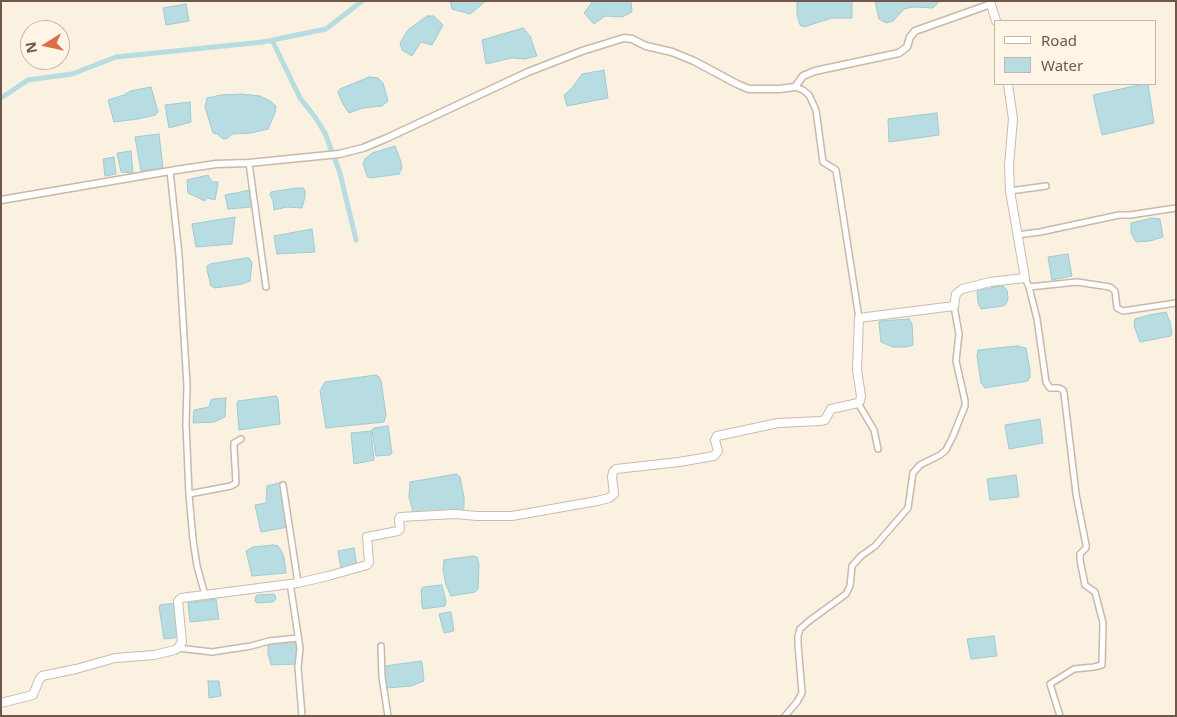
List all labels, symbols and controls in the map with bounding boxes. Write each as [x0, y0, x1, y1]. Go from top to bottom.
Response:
north arrow [20, 20, 70, 70]
legend [994, 20, 1157, 85]
text: Road [1041, 30, 1077, 50]
text: N [20, 40, 41, 55]
text: Water [1041, 55, 1083, 75]

